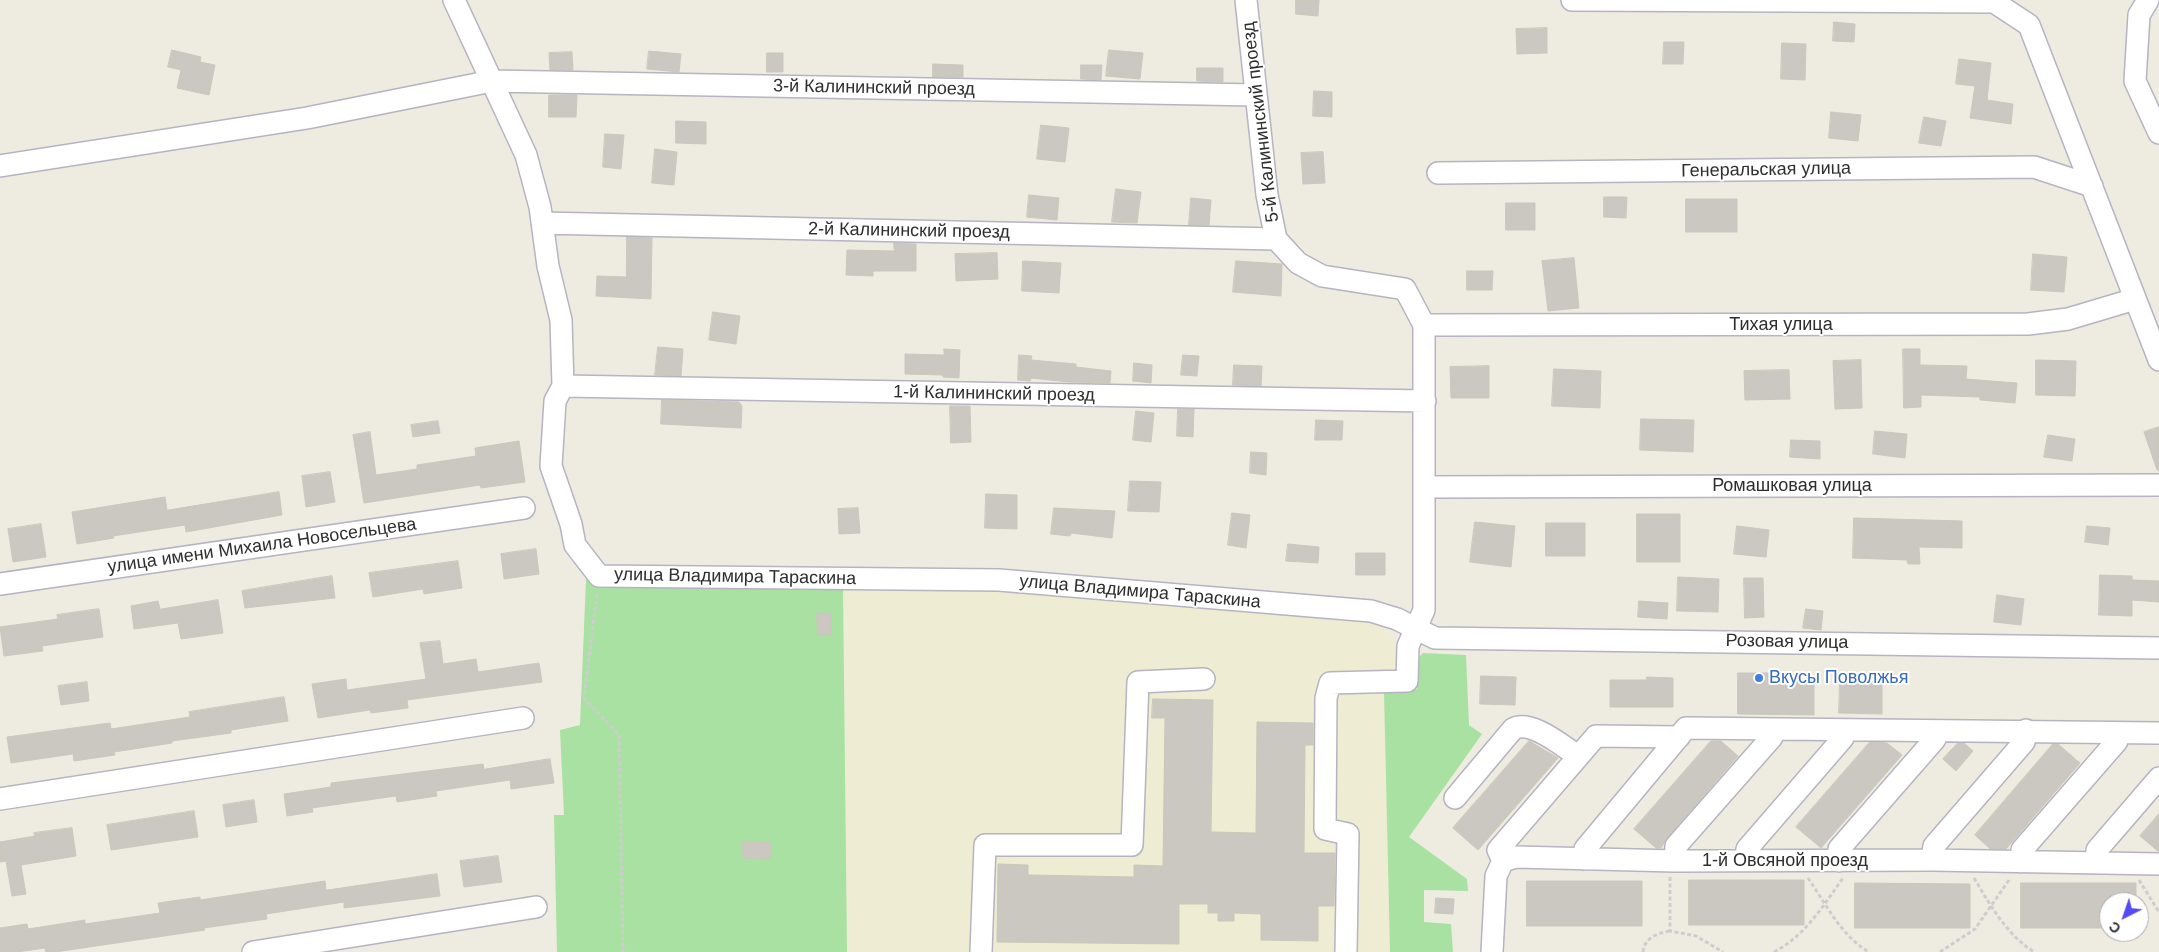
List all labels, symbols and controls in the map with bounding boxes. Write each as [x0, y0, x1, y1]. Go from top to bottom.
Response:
street label: 5-й Калининский проезд [1238, 21, 1284, 223]
street label: 3-й Калининский проезд [773, 75, 975, 101]
street label: Генеральская улица [1681, 158, 1851, 182]
street label: 2-й Калининский проезд [808, 218, 1010, 244]
street label: Тихая улица [1729, 314, 1833, 336]
street label: 1-й Калининский проезд [893, 381, 1095, 407]
street label: Ромашковая улица [1712, 475, 1872, 497]
street label: улица имени Михаила Новосельцева [106, 514, 418, 578]
street label: улица Владимира Тараскина [614, 564, 856, 590]
street label: улица Владимира Тараскина [1018, 571, 1262, 613]
street label: Розовая улица [1725, 630, 1849, 654]
place label: Вкусы Поволжья [1769, 667, 1908, 689]
marker: Вкусы Поволжья [1753, 672, 1765, 684]
street label: 1-й Овсяной проезд [1702, 850, 1868, 872]
north arrow [2099, 892, 2149, 942]
text: С [2106, 918, 2124, 937]

